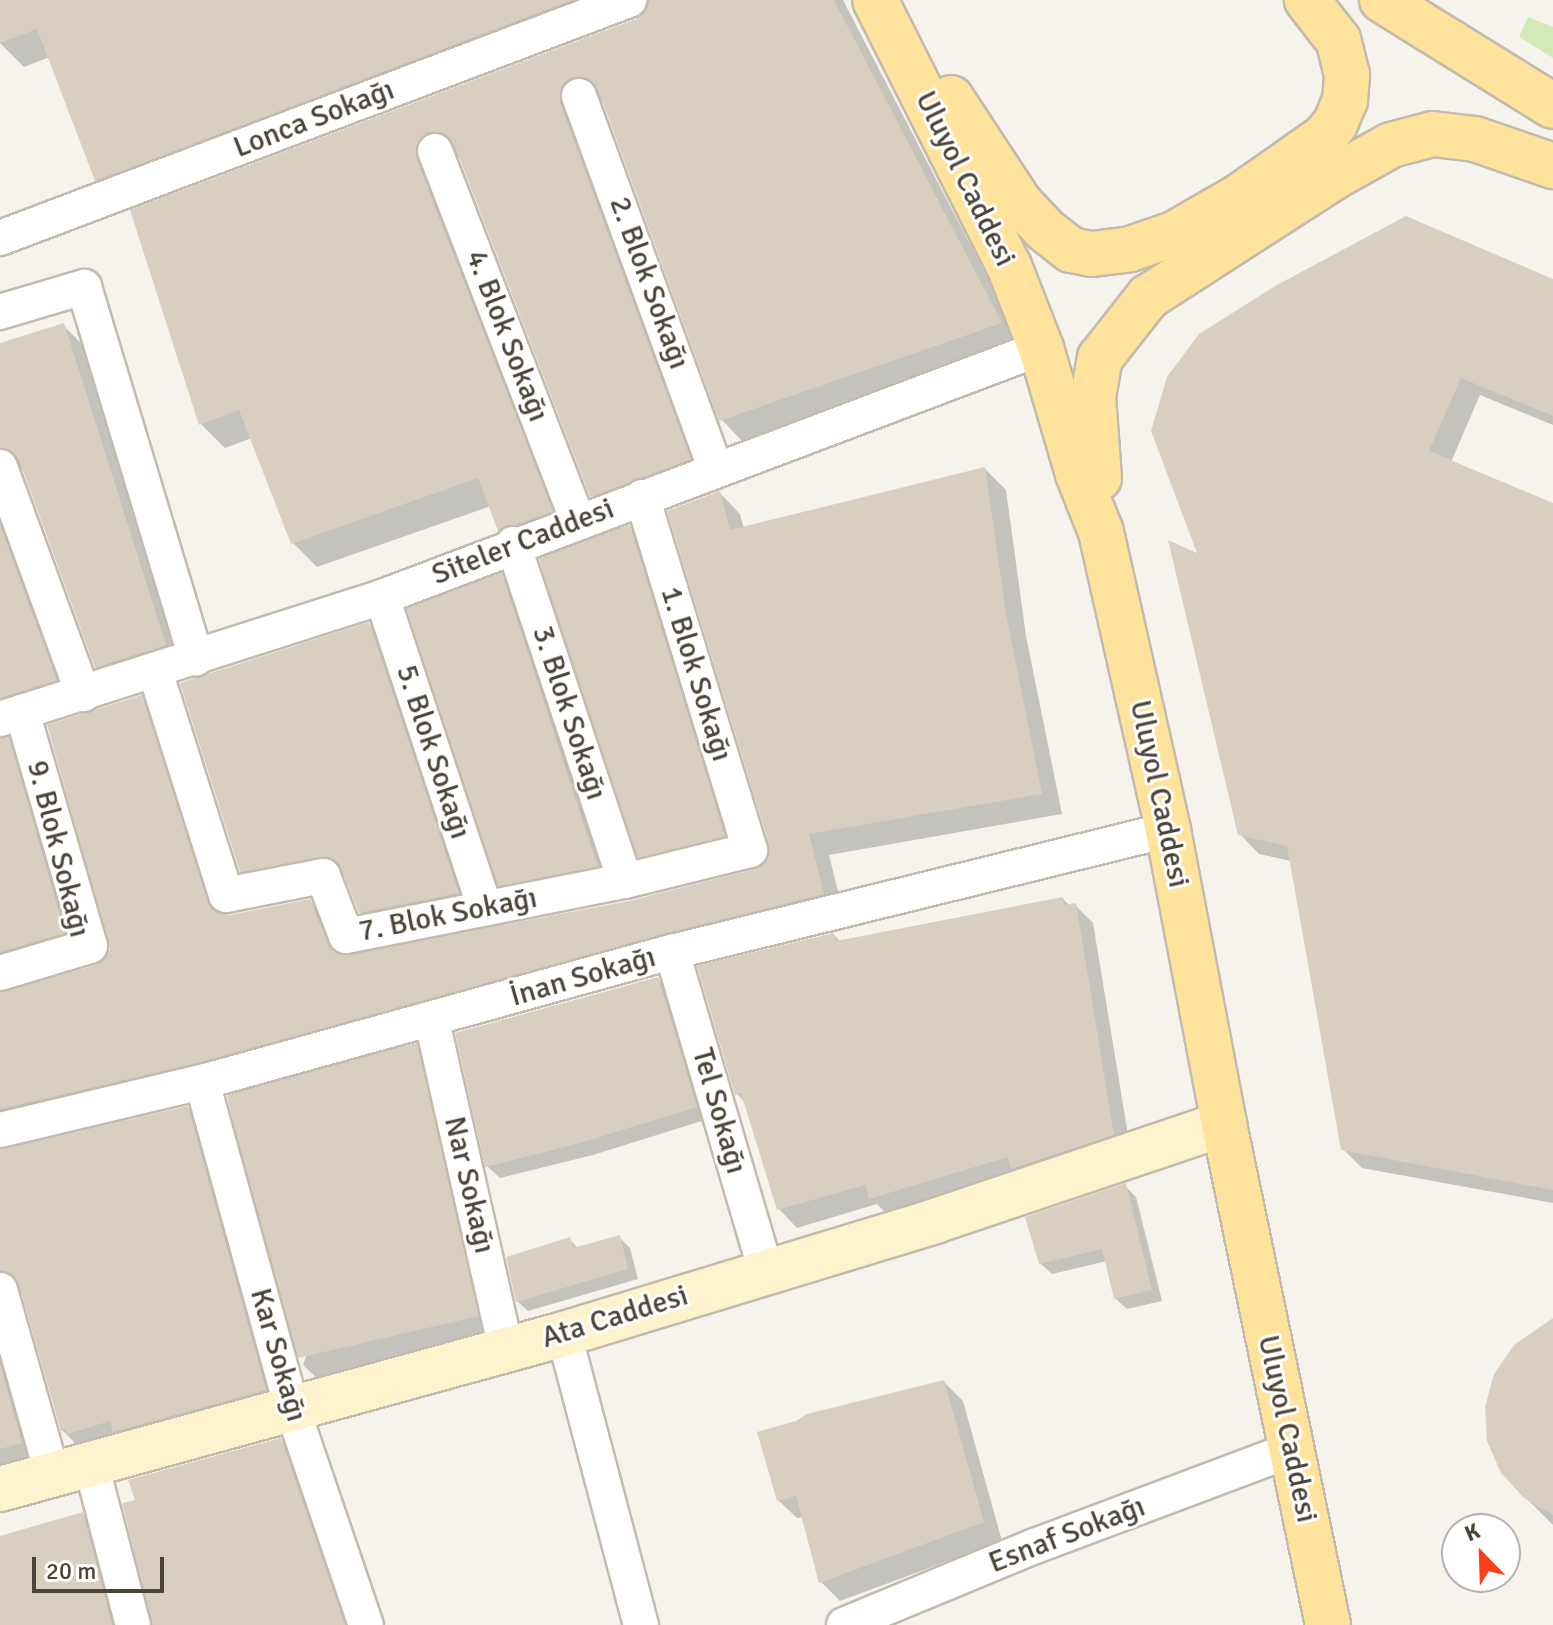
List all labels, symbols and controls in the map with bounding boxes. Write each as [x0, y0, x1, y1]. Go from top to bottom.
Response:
street label: Lonca Sokağı [229, 72, 399, 166]
street label: Uluyol Caddesi [907, 85, 1023, 273]
street label: 2. Blok Sokağı [601, 192, 697, 374]
street label: 4. Blok Sokağı [458, 245, 556, 427]
street label: Siteler Caddesi [427, 491, 619, 593]
street label: 1. Blok Sokağı [652, 582, 740, 766]
street label: 3. Blok Sokağı [524, 621, 614, 805]
street label: 5. Blok Sokağı [388, 660, 478, 844]
street label: Uluyol Caddesi [1122, 697, 1196, 891]
street label: 9. Blok Sokağı [19, 757, 97, 941]
street label: 7. Blok Sokağı [356, 880, 540, 950]
street label: İnan Sokağı [506, 939, 660, 1015]
street label: Tel Sokağı [684, 1044, 754, 1178]
street label: Nar Sokağı [436, 1113, 502, 1257]
street label: Ata Caddesi [537, 1278, 693, 1356]
street label: Kar Sokağı [242, 1284, 314, 1426]
street label: Uluyol Caddesi [1250, 1332, 1324, 1526]
street label: Esnaf Sokağı [984, 1489, 1150, 1581]
north arrow [1441, 1513, 1521, 1593]
text: K [1461, 1517, 1484, 1547]
scale bar [36, 1541, 168, 1591]
text: 20 m [46, 1556, 96, 1586]

